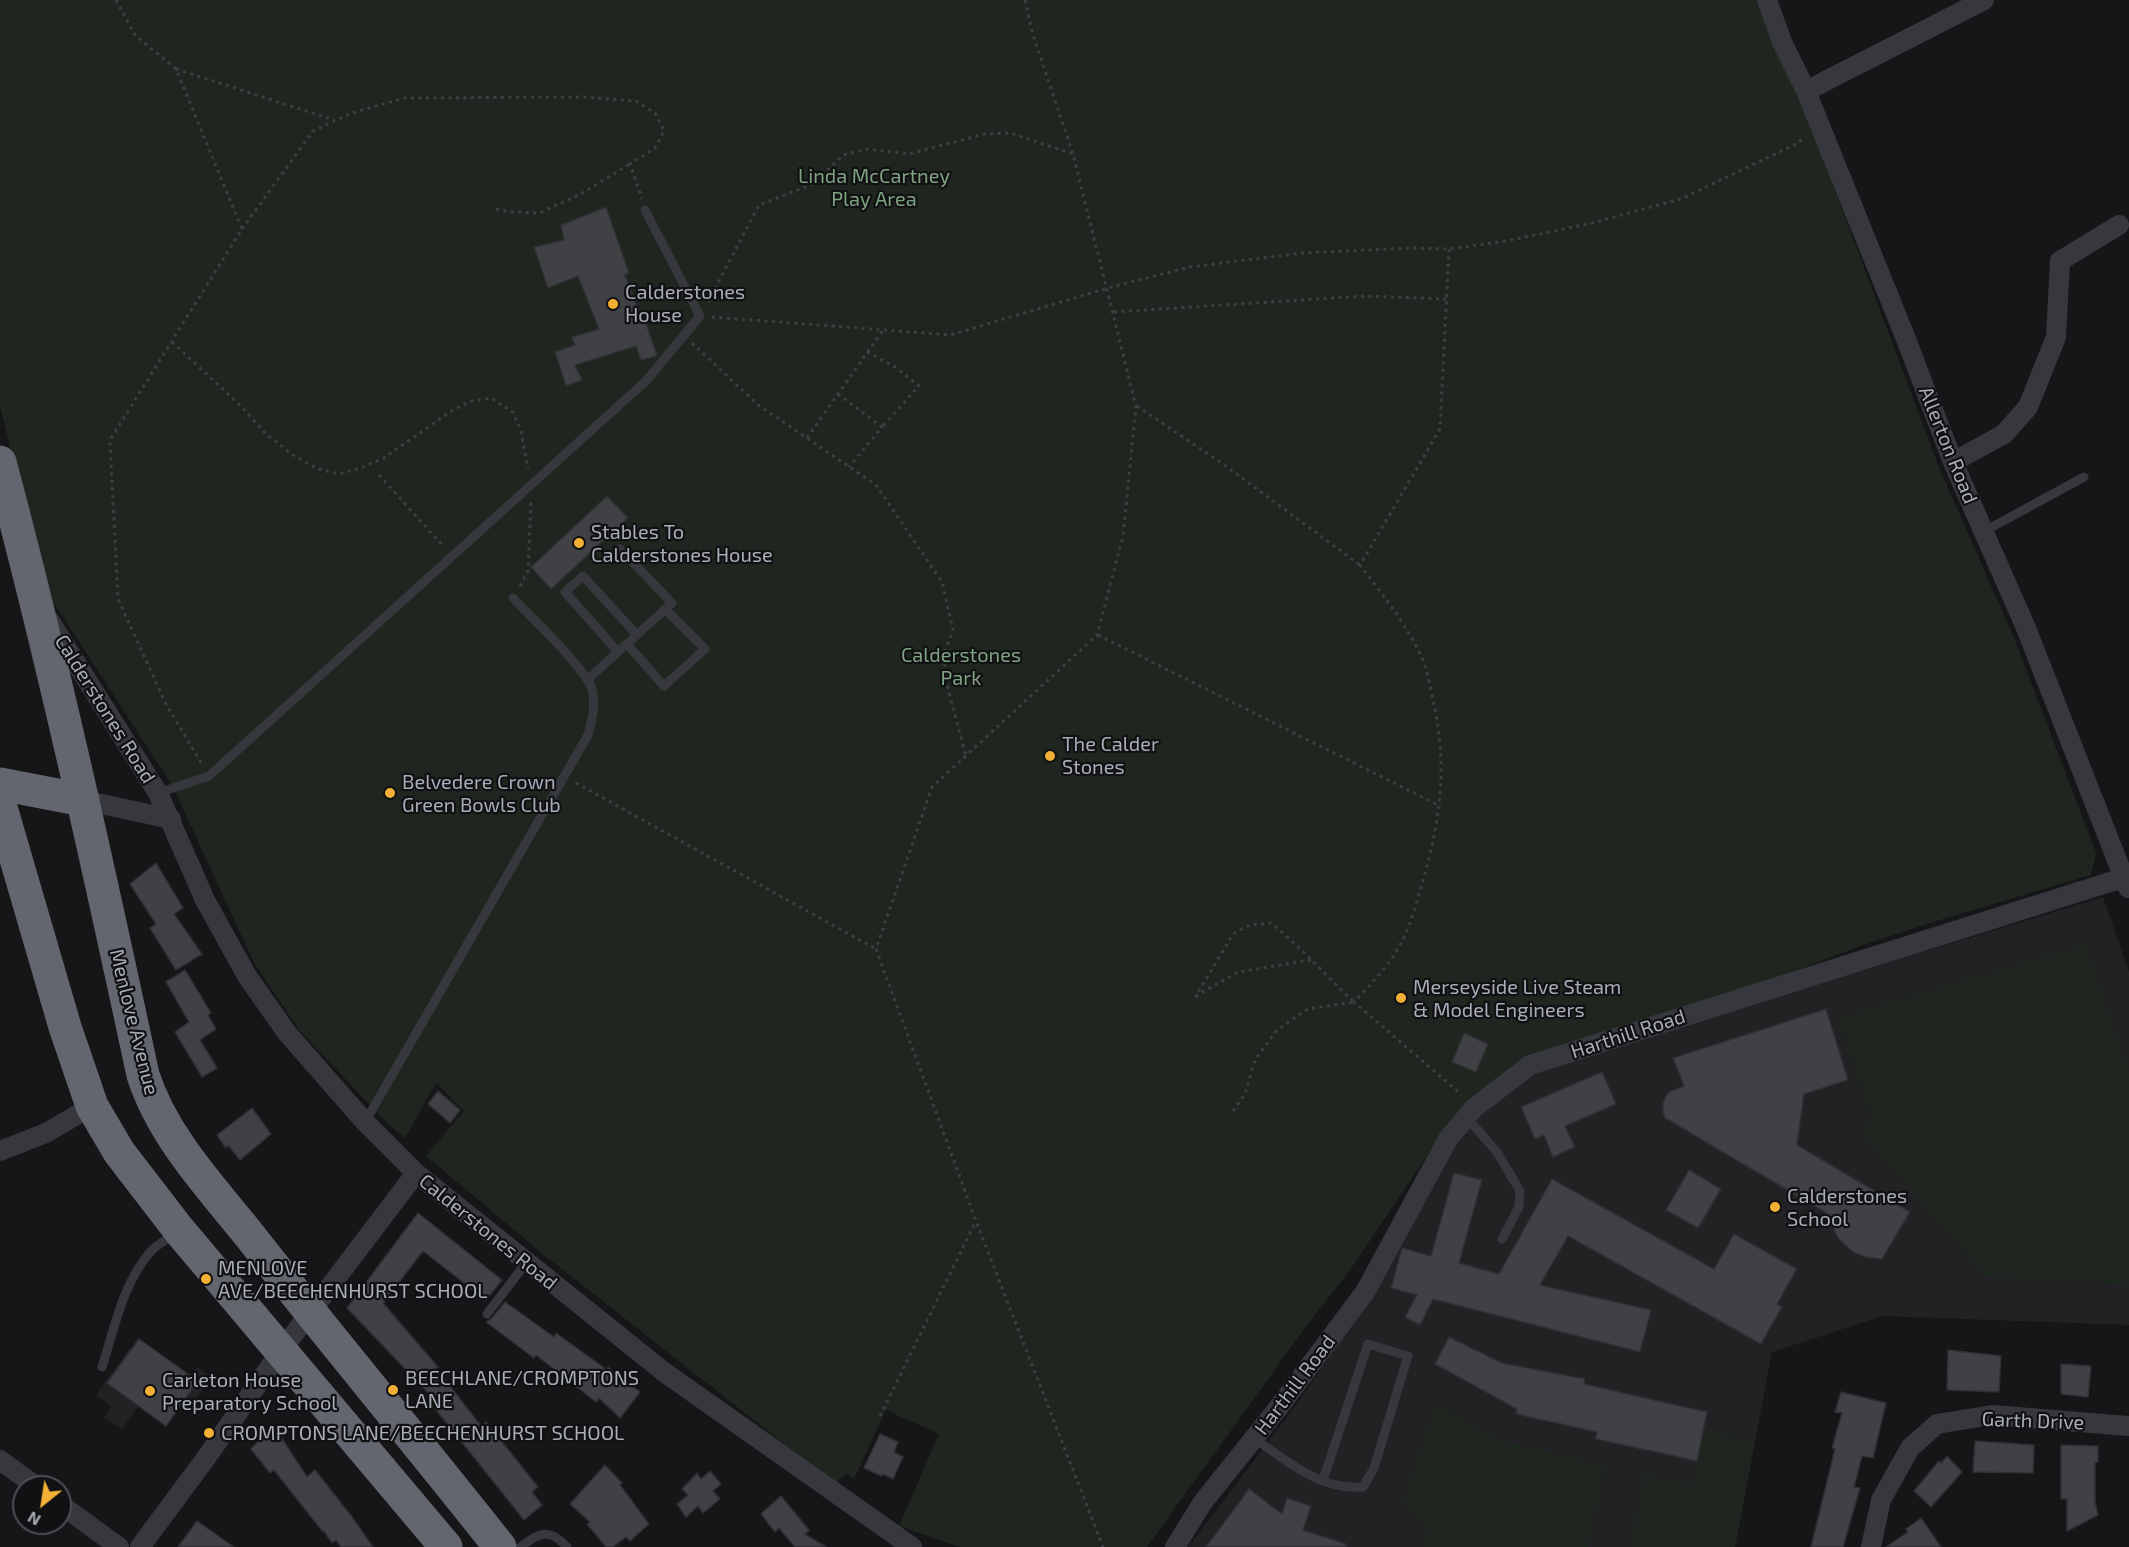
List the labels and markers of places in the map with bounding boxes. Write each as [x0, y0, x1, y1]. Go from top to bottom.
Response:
place label: Calderstones House [625, 280, 745, 327]
marker: Calderstones House [606, 297, 620, 311]
place label: Stables To Calderstones House [591, 520, 773, 567]
marker: Stables To Calderstones House [572, 536, 586, 550]
place label: The Calder Stones [1062, 732, 1159, 779]
marker: The Calder Stones [1043, 749, 1057, 763]
place label: Belvedere Crown Green Bowls Club [402, 770, 561, 817]
marker: Belvedere Crown Green Bowls Club [383, 786, 397, 800]
place label: Merseyside Live Steam & Model Engineers [1413, 975, 1621, 1022]
marker: Merseyside Live Steam & Model Engineers [1394, 991, 1408, 1005]
place label: Calderstones School [1787, 1184, 1907, 1231]
marker: Calderstones School [1768, 1200, 1782, 1214]
place label: MENLOVE AVE/BEECHENHURST SCHOOL [218, 1256, 488, 1303]
marker: MENLOVE AVE/BEECHENHURST SCHOOL [199, 1272, 213, 1286]
place label: BEECHLANE/CROMPTONS LANE [405, 1366, 639, 1413]
place label: Carleton House Preparatory School [162, 1368, 337, 1415]
marker: BEECHLANE/CROMPTONS LANE [386, 1383, 400, 1397]
marker: Carleton House Preparatory School [143, 1384, 157, 1398]
place label: CROMPTONS LANE/BEECHENHURST SCHOOL [221, 1421, 624, 1445]
marker: CROMPTONS LANE/BEECHENHURST SCHOOL [202, 1426, 216, 1440]

